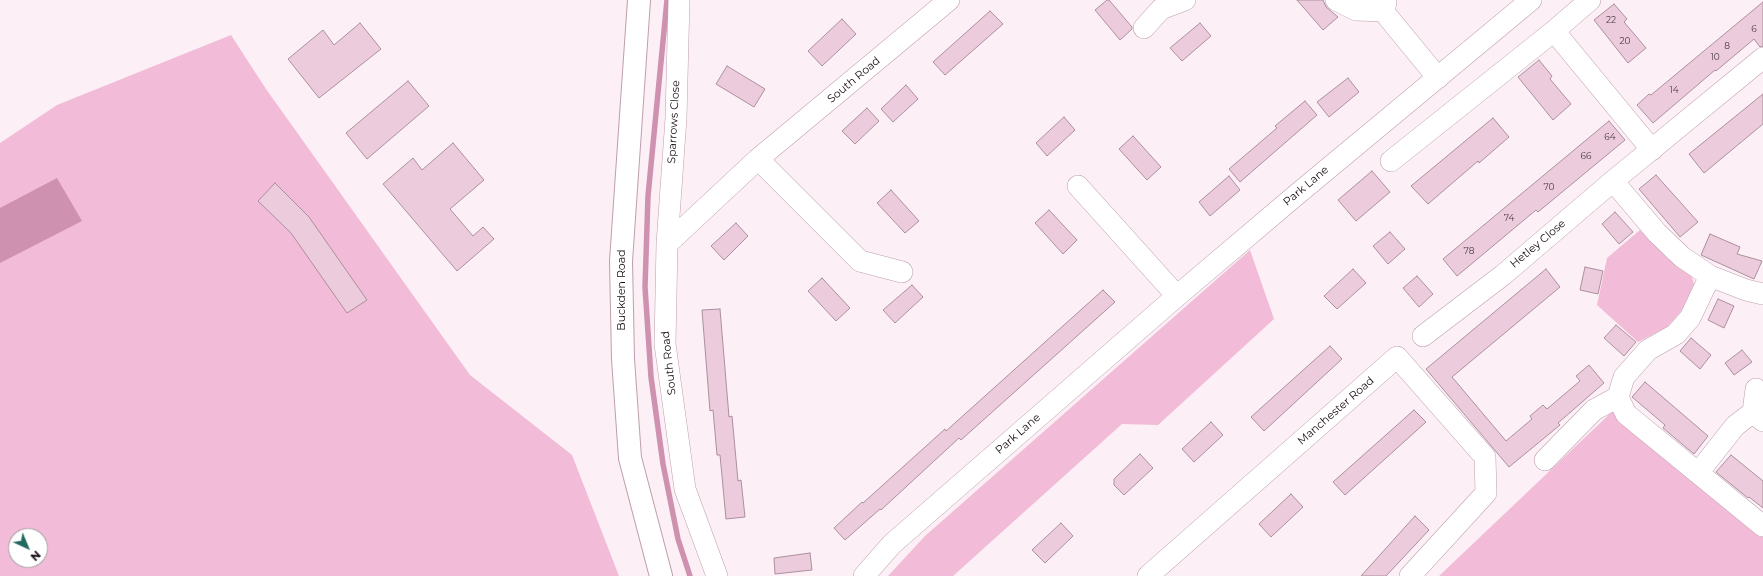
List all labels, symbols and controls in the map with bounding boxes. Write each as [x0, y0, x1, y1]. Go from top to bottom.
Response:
house number: 22 [1606, 15, 1616, 25]
house number: 6 [1751, 24, 1757, 34]
house number: 20 [1619, 36, 1631, 46]
house number: 8 [1724, 41, 1730, 51]
house number: 10 [1710, 52, 1720, 62]
street label: South Road [825, 54, 883, 106]
street label: Sparrows Close [665, 80, 683, 164]
house number: 14 [1669, 85, 1679, 95]
house number: 64 [1604, 132, 1616, 142]
house number: 66 [1581, 151, 1591, 161]
street label: Park Lane [1281, 163, 1331, 209]
house number: 70 [1543, 182, 1555, 192]
house number: 74 [1504, 213, 1514, 223]
street label: Hetley Close [1508, 217, 1568, 271]
house number: 78 [1464, 246, 1474, 256]
street label: Buckden Road [615, 249, 629, 331]
street label: South Road [659, 330, 679, 396]
street label: Manchester Road [1295, 374, 1377, 448]
street label: Park Lane [993, 411, 1043, 457]
north arrow [8, 528, 48, 568]
text: N [28, 548, 44, 564]

